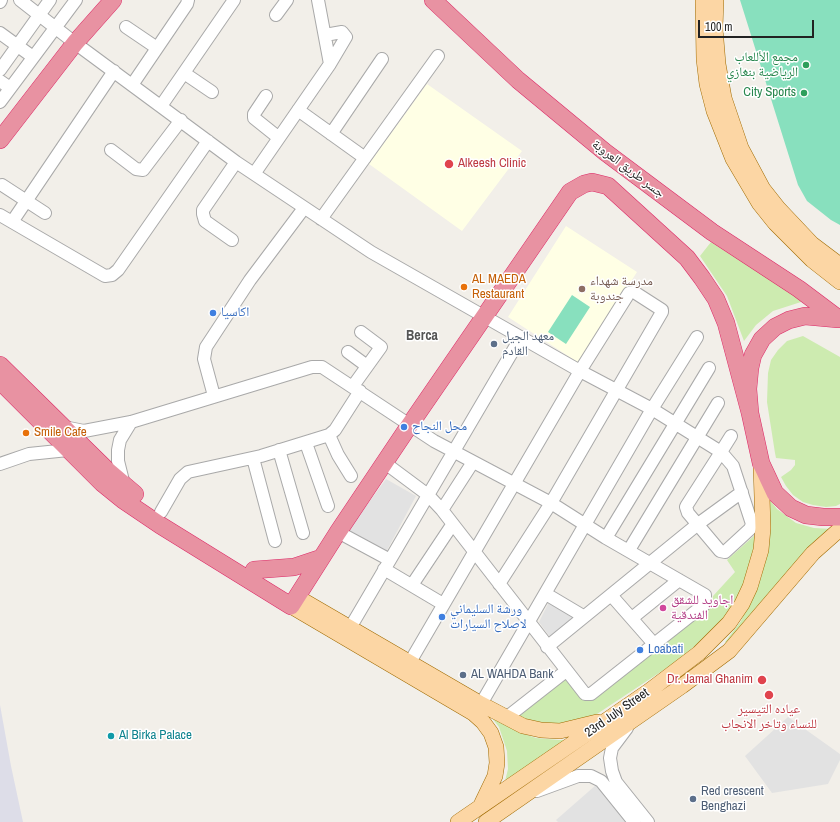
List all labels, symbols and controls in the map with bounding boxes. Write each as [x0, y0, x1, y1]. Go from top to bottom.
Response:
scale bar [700, 12, 816, 38]
text: 100 m [705, 19, 732, 35]
place label: مجمع الأللعاب الرياضية بنغازي [726, 50, 798, 81]
marker: مجمع الأللعاب الرياضية بنغازي [801, 60, 811, 70]
place label: City Sports [743, 85, 796, 101]
marker: City Sports [799, 88, 809, 98]
street label: جسر طريق العروبة [589, 137, 667, 201]
place label: Alkeesh Clinic [458, 156, 526, 172]
marker: Alkeesh Clinic [443, 158, 455, 170]
place label: AL MAEDA Restaurant [472, 272, 526, 303]
place label: مدرسة شهداء جندوبة [590, 274, 653, 305]
marker: AL MAEDA Restaurant [459, 282, 469, 292]
marker: مدرسة شهداء جندوبة [577, 284, 587, 294]
place label: اكاسيا [221, 305, 249, 321]
marker: اكاسيا [208, 308, 218, 318]
district label: Berca [406, 328, 438, 344]
place label: معهد الجيل القادم [502, 329, 554, 360]
marker: معهد الجيل القادم [489, 339, 499, 349]
place label: محل النجاح [412, 419, 467, 435]
marker: محل النجاح [399, 422, 409, 432]
place label: Smile Cafe [34, 425, 87, 441]
marker: Smile Cafe [21, 428, 31, 438]
place label: اجاويد للشقق الفندقية [671, 593, 733, 624]
place label: ورشة السليماني لاصلاح السيارات [450, 602, 527, 633]
marker: اجاويد للشقق الفندقية [658, 603, 668, 613]
marker: ورشة السليماني لاصلاح السيارات [437, 612, 447, 622]
place label: Loabati [648, 642, 684, 658]
marker: Loabati [635, 645, 645, 655]
place label: AL WAHDA Bank [471, 667, 554, 683]
marker: AL WAHDA Bank [458, 670, 468, 680]
place label: Dr. Jamal Ghanim [667, 672, 753, 688]
marker: Dr. Jamal Ghanim [756, 674, 768, 686]
street label: 23rd July Street [582, 685, 652, 741]
marker: عياده التيسير للنساء وتاخر الانجاب [763, 689, 775, 701]
place label: عياده التيسير للنساء وتاخر الانجاب [721, 702, 817, 733]
place label: Al Birka Palace [119, 728, 192, 744]
marker: Al Birka Palace [106, 731, 116, 741]
place label: Red crescent Benghazi [701, 784, 764, 815]
marker: Red crescent Benghazi [688, 794, 698, 804]

